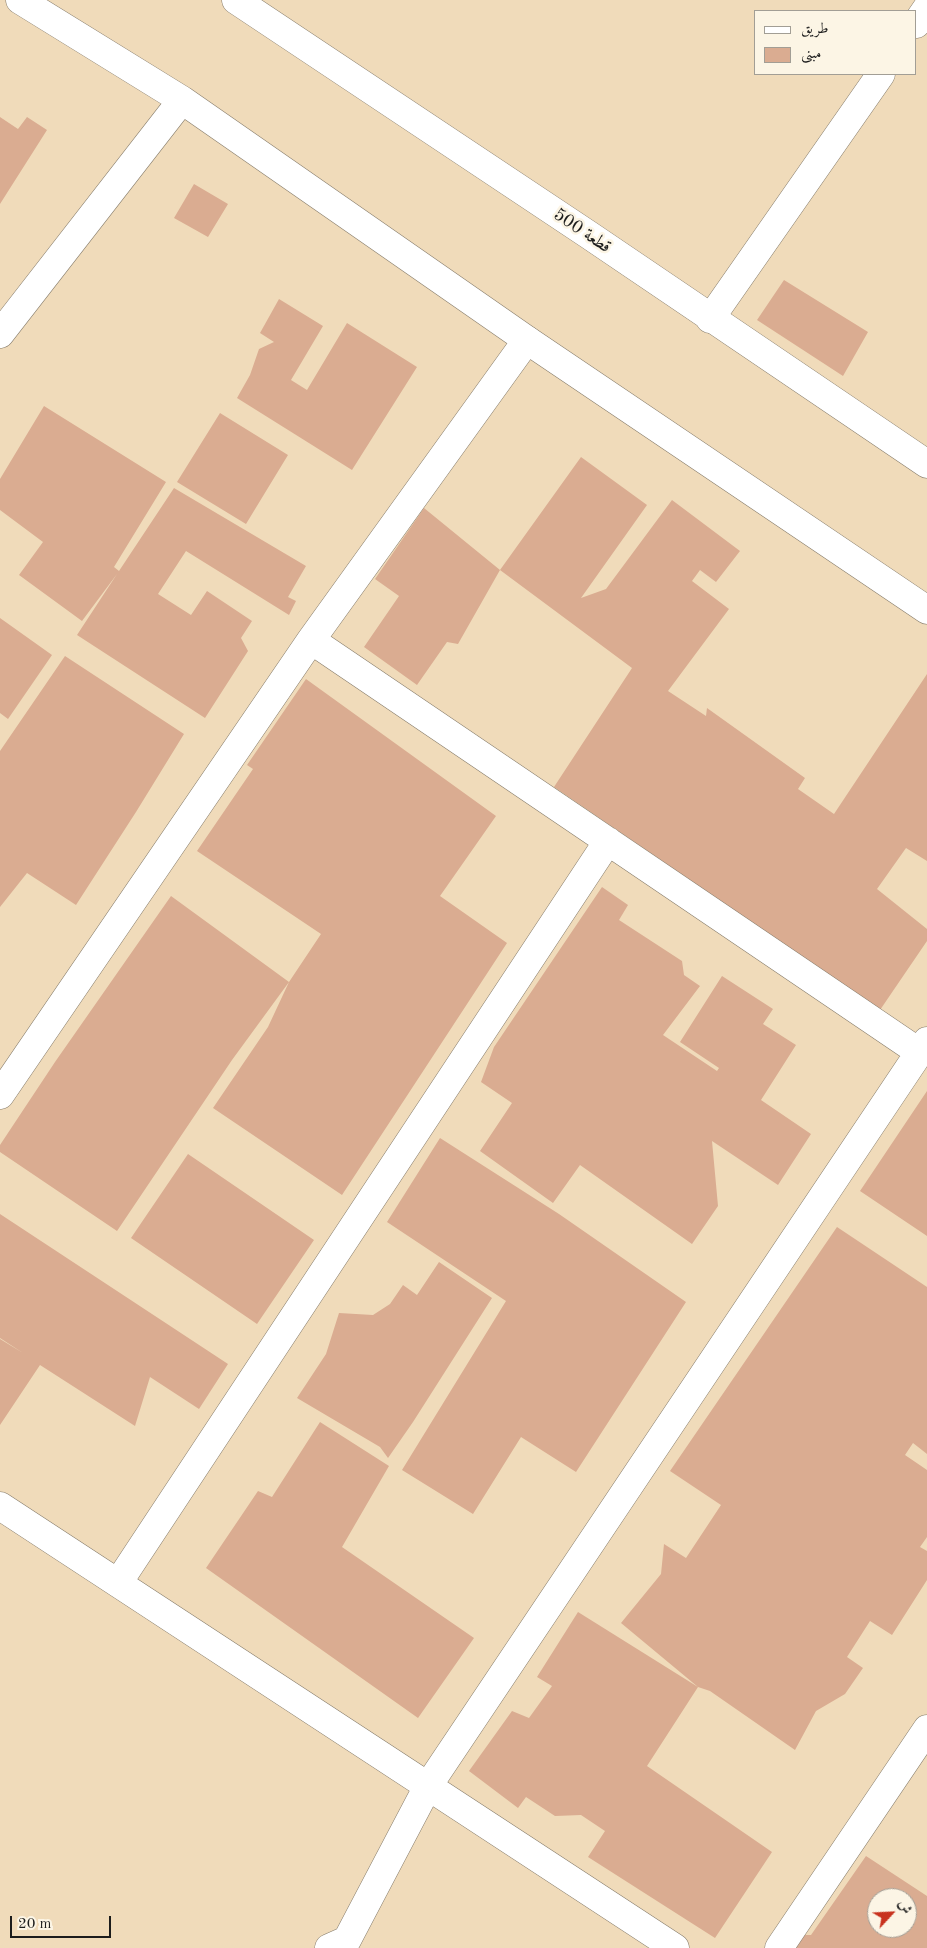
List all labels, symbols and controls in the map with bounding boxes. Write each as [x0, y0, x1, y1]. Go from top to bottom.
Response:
legend [754, 10, 917, 75]
text: طريق [801, 22, 828, 37]
text: مبنى [801, 47, 821, 62]
street label: قطعة 500 [549, 204, 615, 258]
north arrow [867, 1888, 917, 1938]
text: ش [895, 1898, 914, 1916]
scale bar [12, 1906, 114, 1938]
text: 20 m [18, 1917, 52, 1932]

